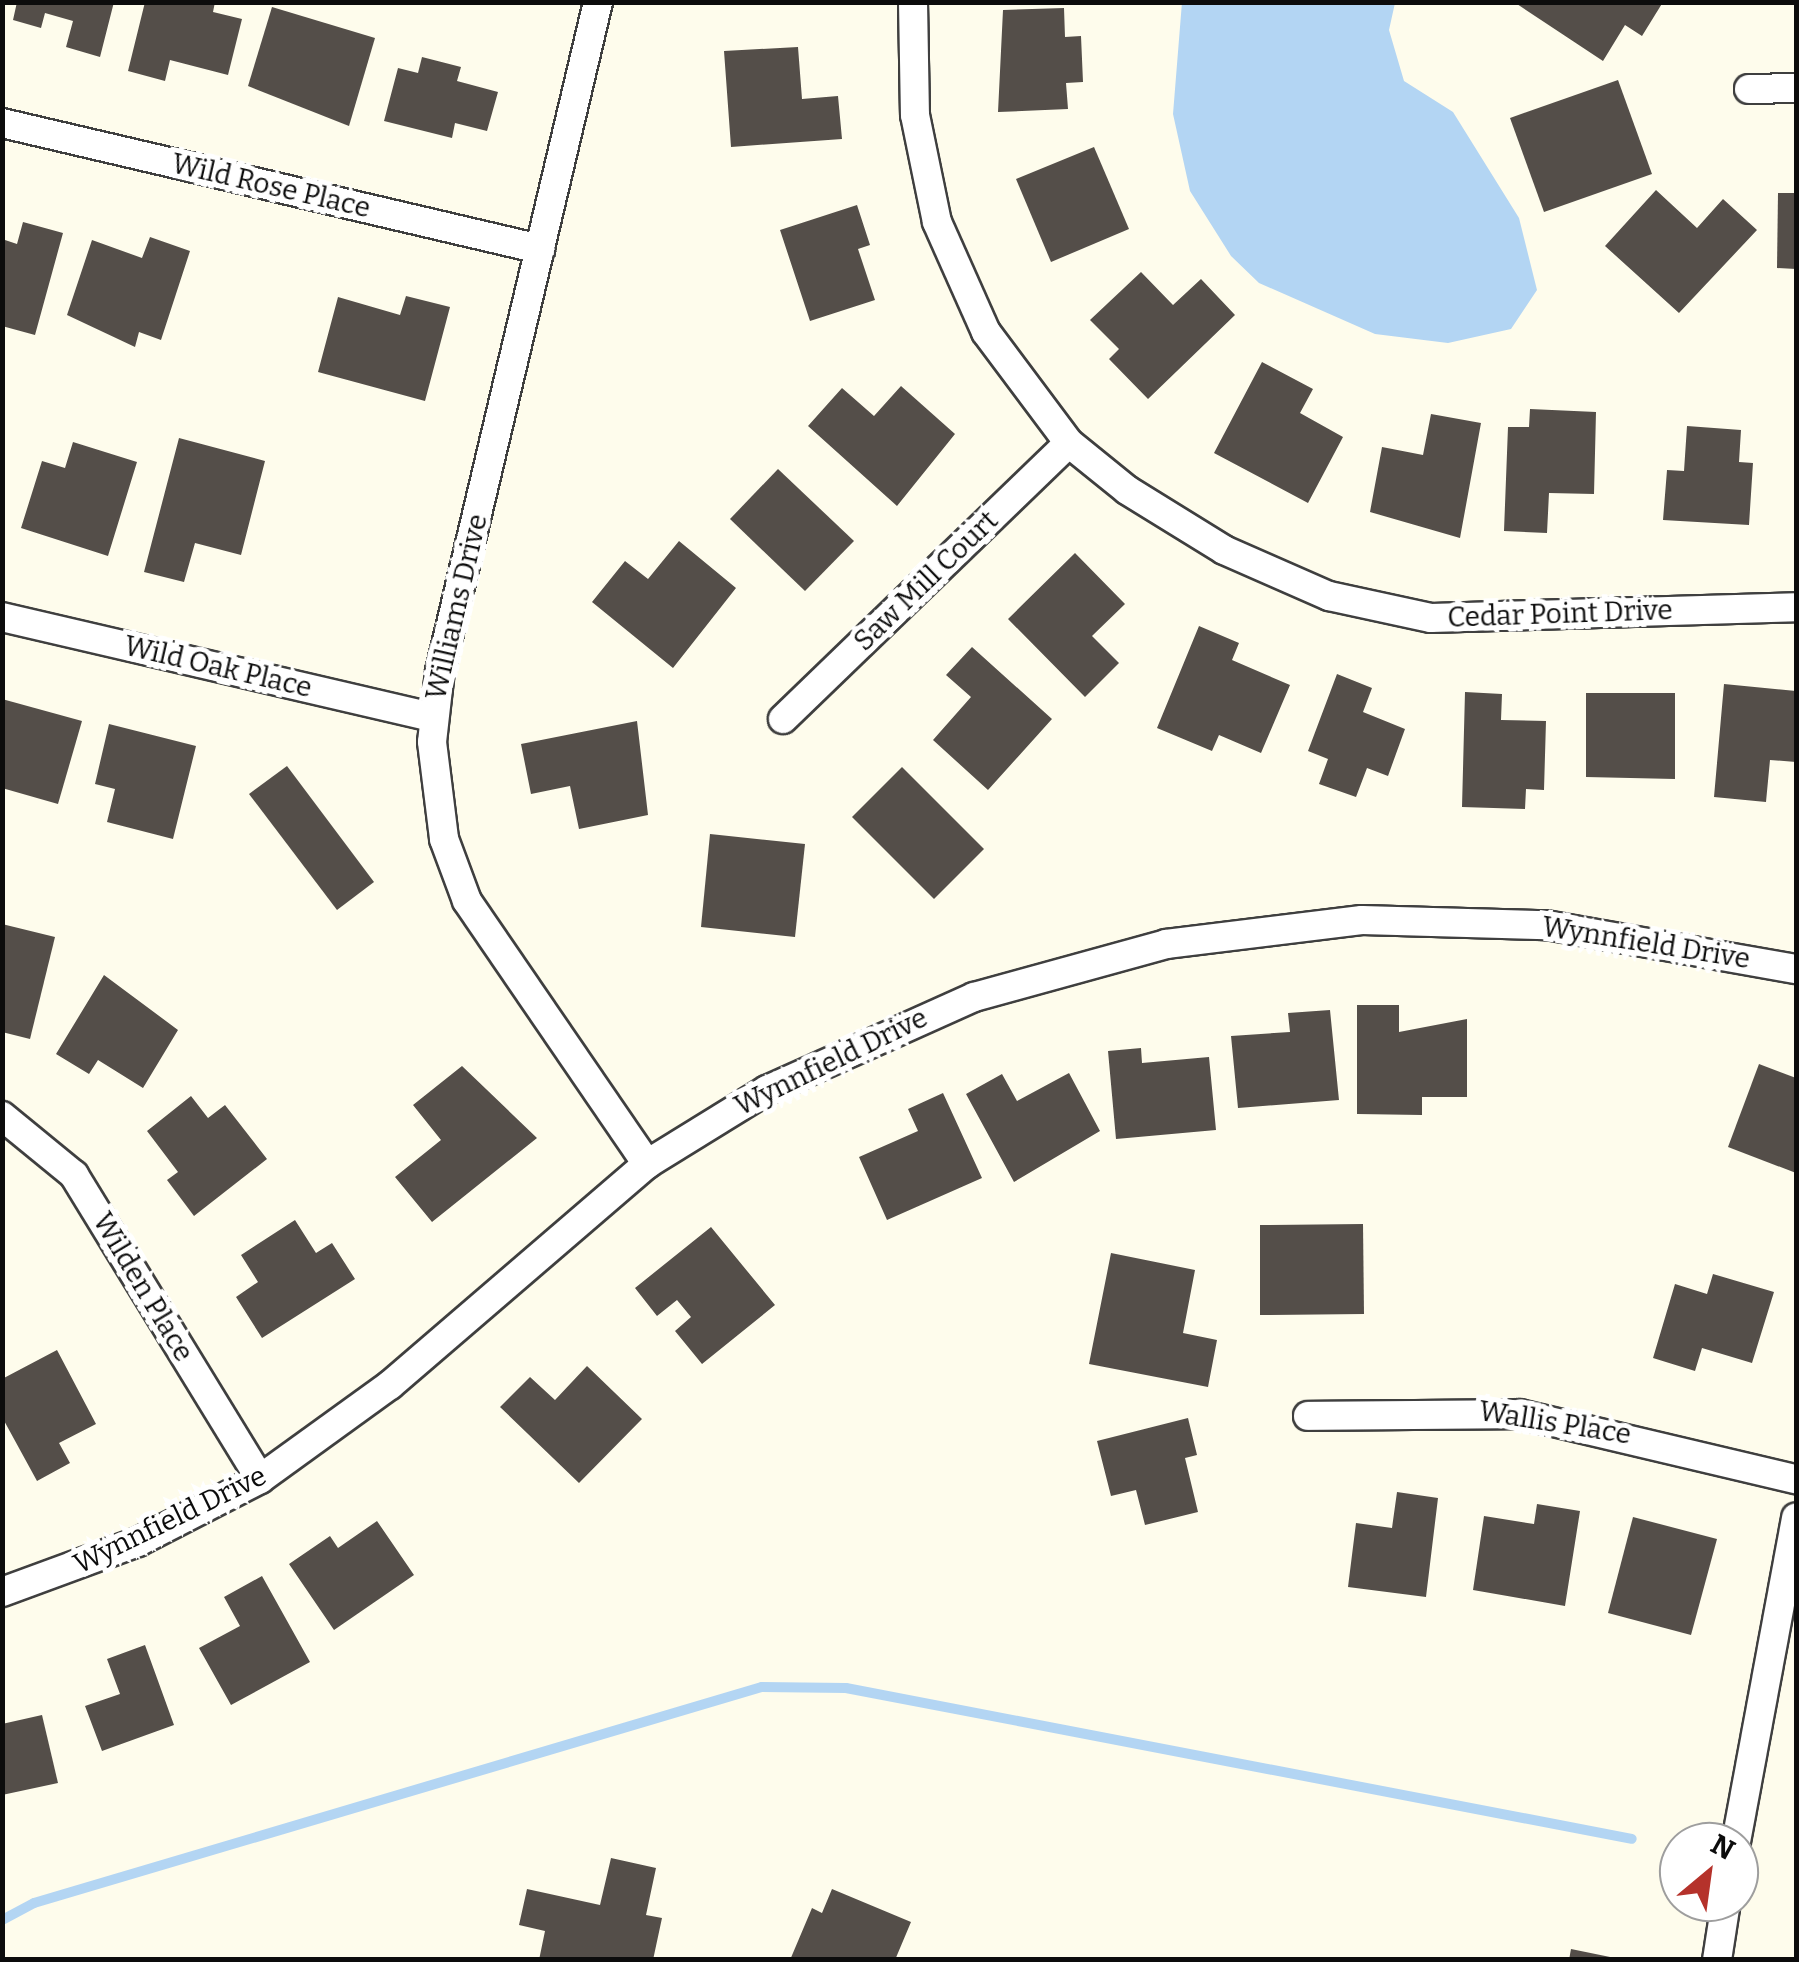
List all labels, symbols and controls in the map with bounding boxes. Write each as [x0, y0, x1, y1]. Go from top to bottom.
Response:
street label: Wild Rose Place [168, 147, 374, 225]
street label: Saw Mill Court [847, 504, 1005, 658]
street label: Williams Drive [419, 511, 495, 703]
street label: Cedar Point Drive [1447, 593, 1673, 635]
street label: Wild Oak Place [121, 629, 315, 705]
street label: Wynnfield Drive [1540, 910, 1752, 976]
street label: Wynnfield Drive [729, 1001, 933, 1123]
street label: Wilden Place [85, 1207, 201, 1367]
street label: Wallis Place [1477, 1394, 1633, 1452]
street label: Wynnfield Drive [68, 1459, 272, 1581]
north arrow [1659, 1822, 1759, 1922]
text: N [1705, 1827, 1740, 1867]

